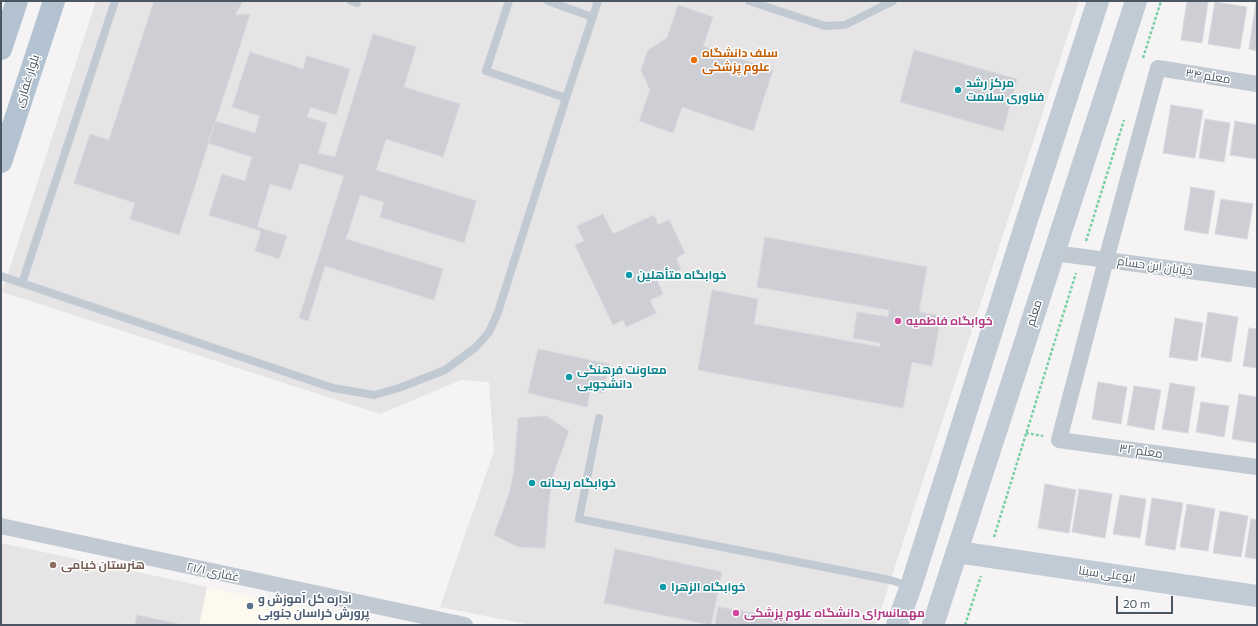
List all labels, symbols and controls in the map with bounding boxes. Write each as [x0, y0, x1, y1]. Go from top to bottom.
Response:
place label: سلف دانشگاه علوم پزشکی [702, 46, 778, 74]
street label: بلوار غفاری [12, 53, 42, 109]
marker: سلف دانشگاه علوم پزشکی [689, 55, 699, 65]
street label: معلم ۳۴ [1184, 65, 1232, 87]
place label: مرکز رشد فناوری سلامت [966, 76, 1044, 104]
marker: مرکز رشد فناوری سلامت [953, 85, 963, 95]
street label: خیابان ابن حسام [1116, 254, 1194, 278]
place label: خوابگاه متأهلین [637, 268, 727, 282]
marker: خوابگاه متأهلین [624, 270, 634, 280]
street label: معلم [1023, 298, 1045, 328]
place label: خوابگاه فاطمیه [906, 314, 993, 328]
marker: خوابگاه فاطمیه [893, 316, 903, 326]
place label: معاونت فرهنگی دانشجویی [577, 363, 667, 391]
marker: معاونت فرهنگی دانشجویی [564, 372, 574, 382]
street label: معلم ۳۲ [1118, 441, 1164, 461]
place label: خوابگاه ریحانه [540, 476, 616, 490]
marker: خوابگاه ریحانه [527, 478, 537, 488]
place label: هنرستان خیامی [61, 558, 145, 572]
street label: غفاری ۲۱/۱ [185, 559, 241, 585]
marker: هنرستان خیامی [48, 560, 58, 570]
street label: ابوعلی سینا [1077, 563, 1137, 585]
place label: خوابگاه الزهرا [671, 580, 745, 594]
marker: خوابگاه الزهرا [658, 582, 668, 592]
scale bar [1118, 588, 1175, 614]
place label: اداره کل آموزش و پرورش خراسان جنوبی [258, 592, 369, 620]
text: 20 m [1123, 596, 1150, 610]
marker: اداره کل آموزش و پرورش خراسان جنوبی [245, 601, 255, 611]
place label: مهمانسرای دانشگاه علوم پزشکی [744, 606, 925, 620]
marker: مهمانسرای دانشگاه علوم پزشکی [731, 608, 741, 618]

